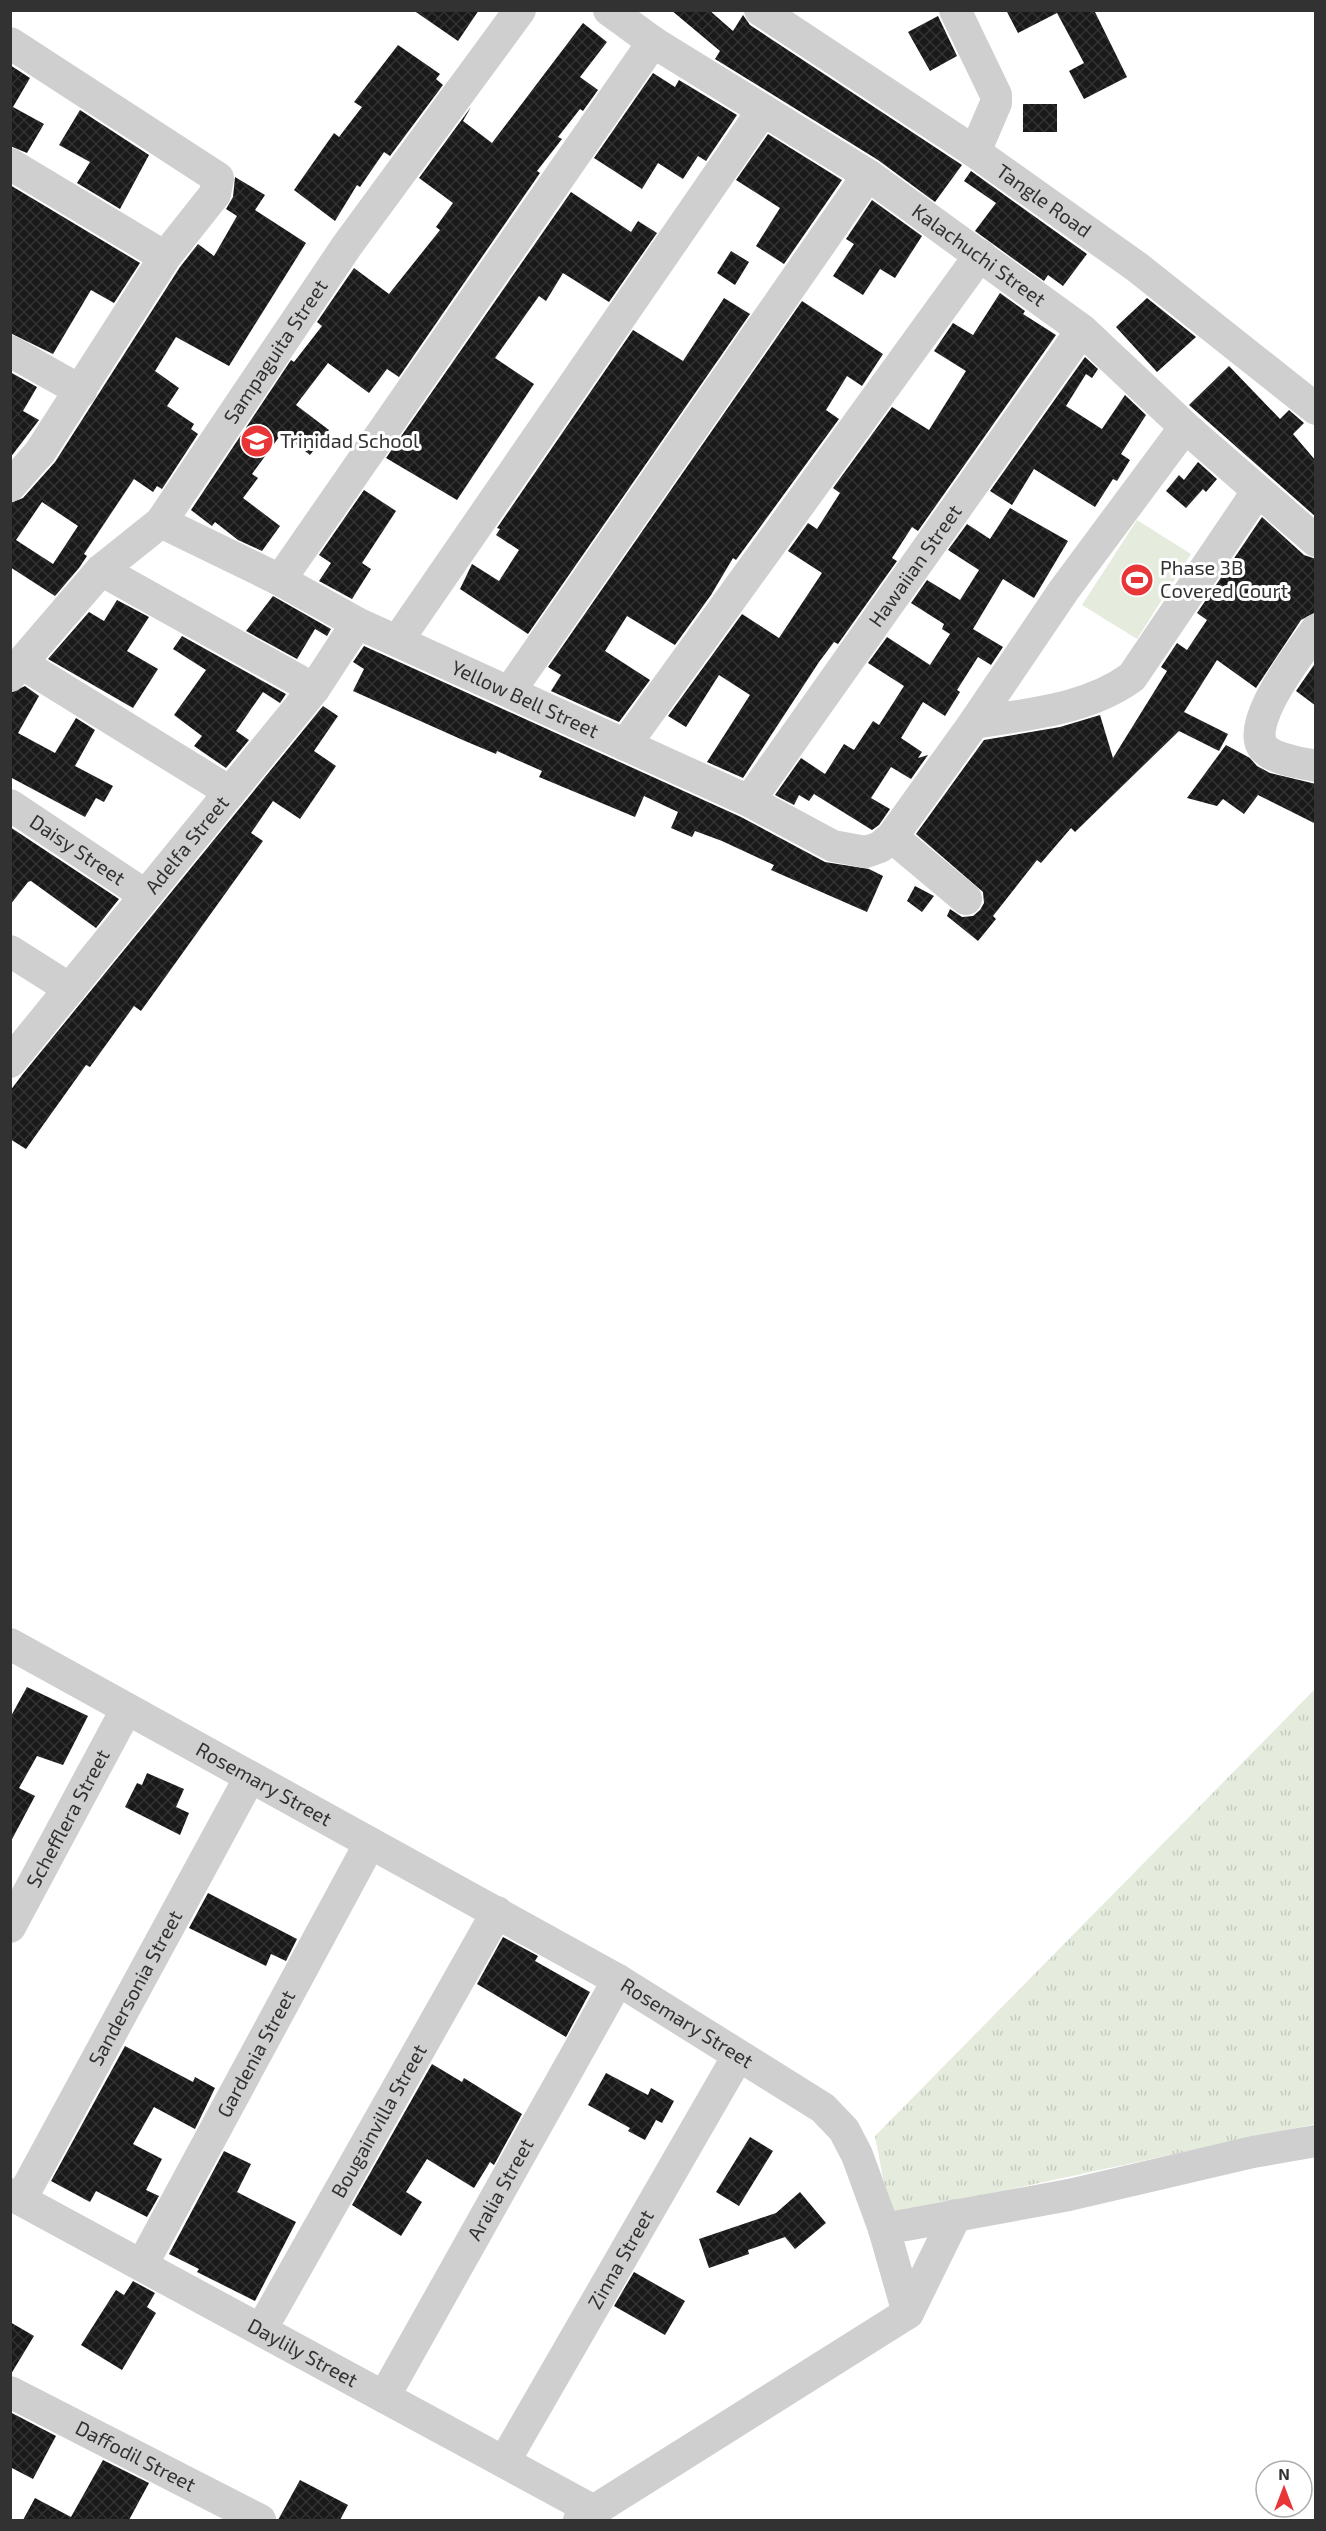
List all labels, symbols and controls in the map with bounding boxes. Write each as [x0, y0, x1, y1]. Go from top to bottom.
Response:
street label: Tangle Road [992, 158, 1096, 242]
street label: Kalachuchi Street [908, 198, 1051, 311]
street label: Sampaguita Street [218, 274, 332, 428]
school or university icon: Trinidad School [239, 423, 275, 459]
place label: Trinidad School [280, 428, 419, 452]
street label: Hawaiian Street [863, 499, 966, 631]
place label: Phase 3B Covered Court [1160, 555, 1288, 602]
sports icon: Phase 3B Covered Court [1119, 562, 1155, 598]
street label: Yellow Bell Street [448, 654, 603, 742]
street label: Adelfa Street [139, 790, 233, 898]
street label: Daisy Street [26, 809, 131, 890]
street label: Rosemary Street [192, 1736, 337, 1831]
street label: Schefflera Street [20, 1744, 114, 1891]
street label: Sandersonia Street [83, 1905, 187, 2069]
street label: Rosemary Street [617, 1972, 758, 2073]
street label: Gardenia Street [211, 1985, 300, 2121]
street label: Bougainvilla Street [325, 2039, 431, 2201]
street label: Aralia Street [461, 2133, 538, 2244]
street label: Zinna Street [582, 2205, 658, 2313]
street label: Daylily Street [244, 2312, 363, 2392]
street label: Daffodil Street [72, 2415, 200, 2496]
north arrow [1254, 2459, 1314, 2519]
text: N [1278, 2464, 1290, 2483]

